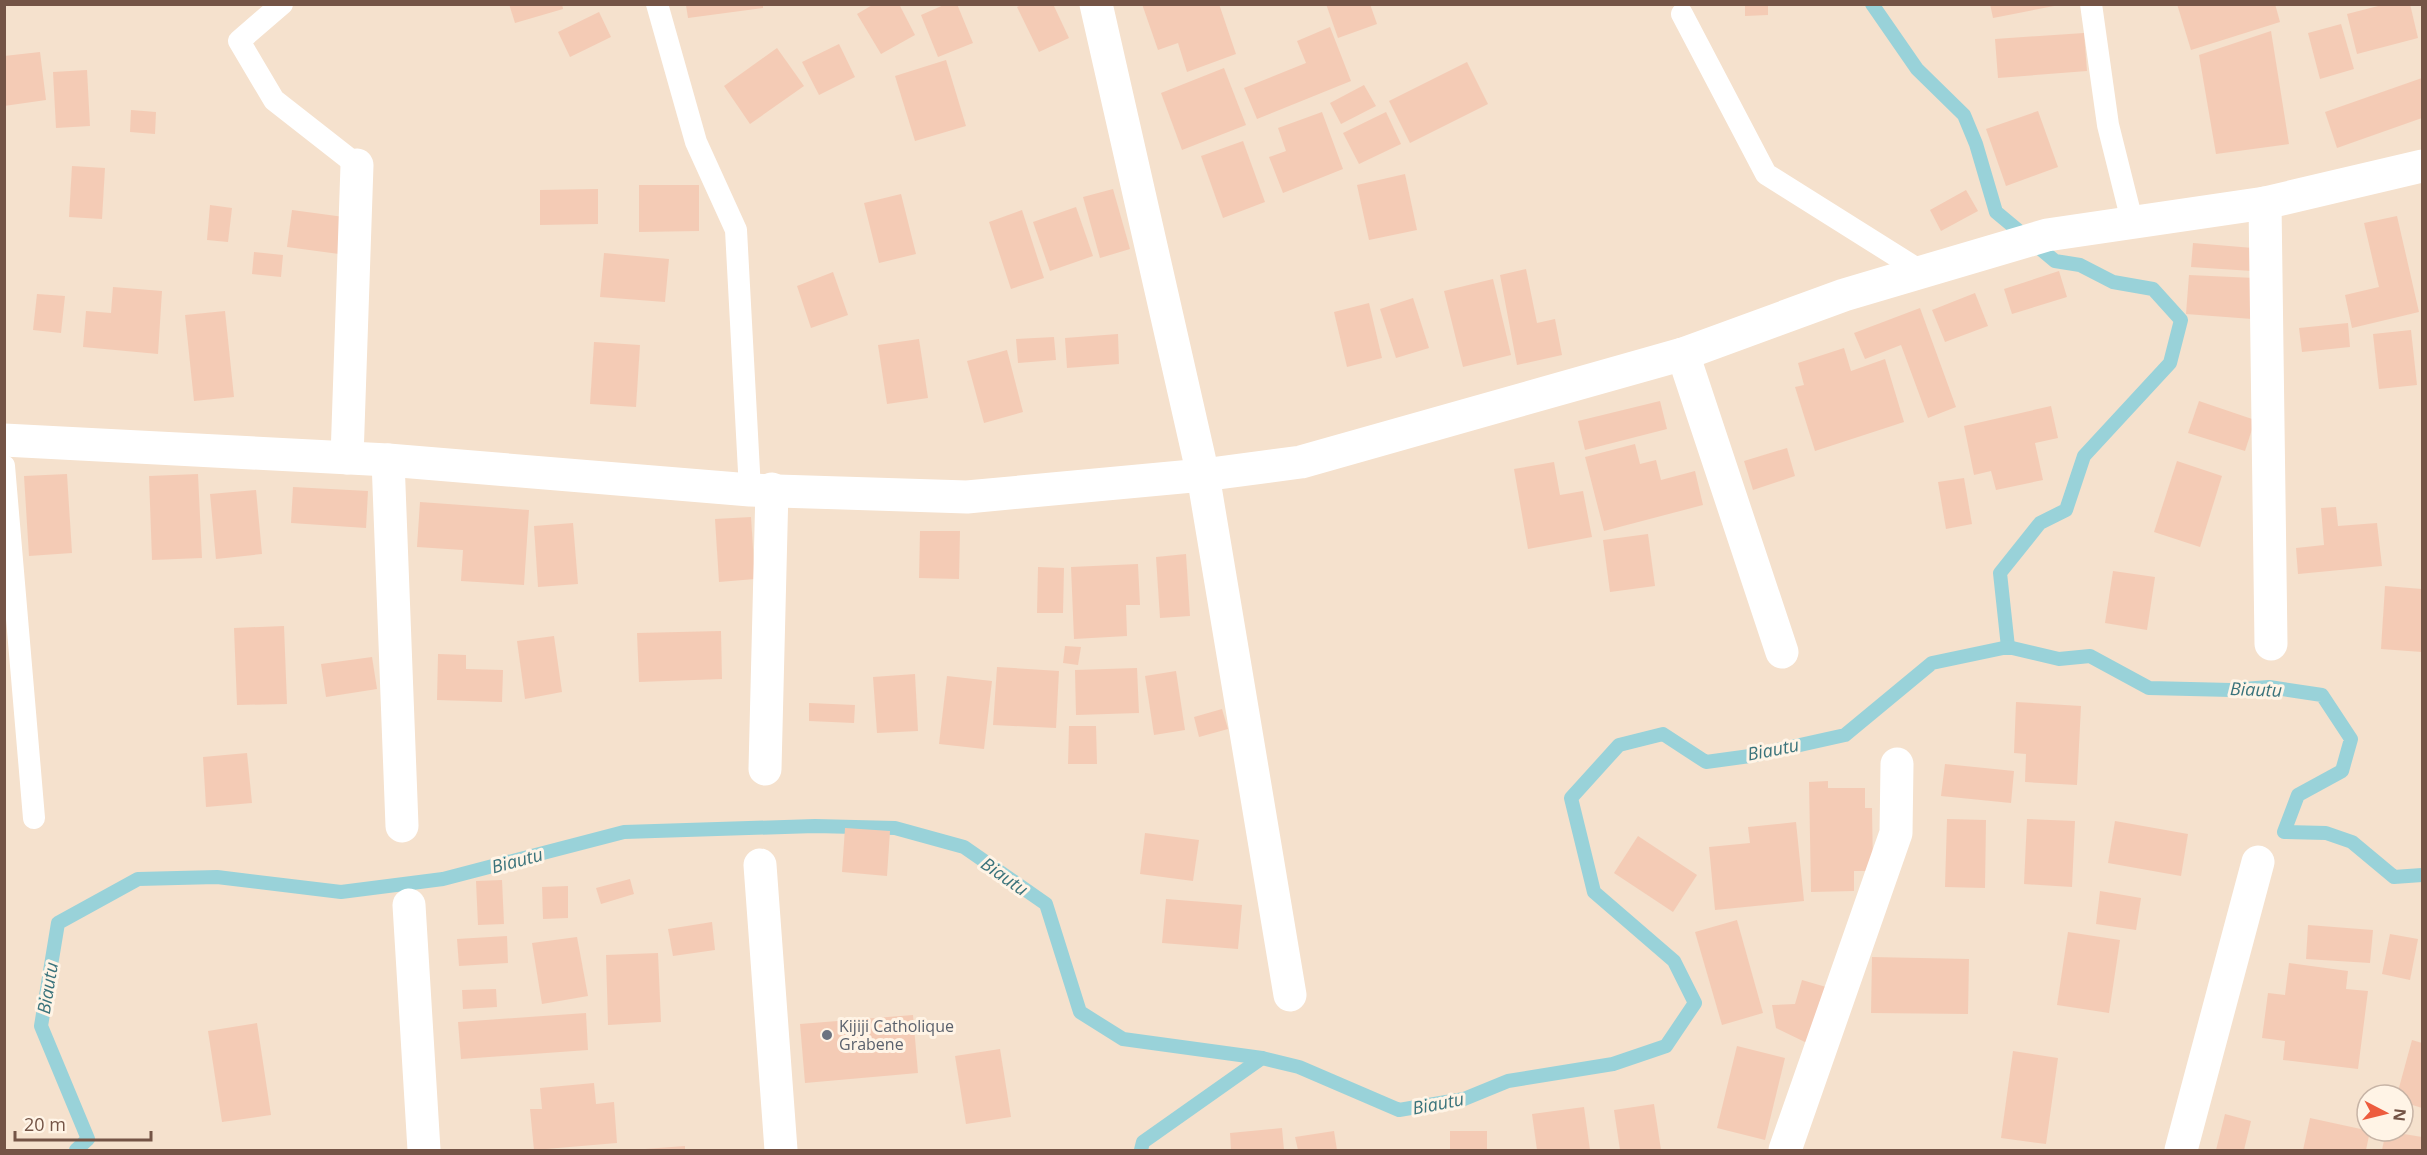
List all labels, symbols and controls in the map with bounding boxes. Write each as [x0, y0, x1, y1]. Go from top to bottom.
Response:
water label: Biautu [2229, 676, 2283, 702]
water label: Biautu [1745, 732, 1801, 766]
water label: Biautu [489, 842, 545, 878]
water label: Biautu [977, 851, 1033, 901]
water label: Biautu [31, 960, 63, 1016]
place label: Kijiji Catholique Grabene [839, 1015, 954, 1055]
marker: Kijiji Catholique Grabene [820, 1028, 834, 1042]
north arrow [2355, 1083, 2415, 1143]
water label: Biautu [1410, 1086, 1466, 1120]
scale bar [15, 1104, 152, 1142]
text: N [2388, 1107, 2412, 1123]
text: 20 m [24, 1112, 66, 1136]

